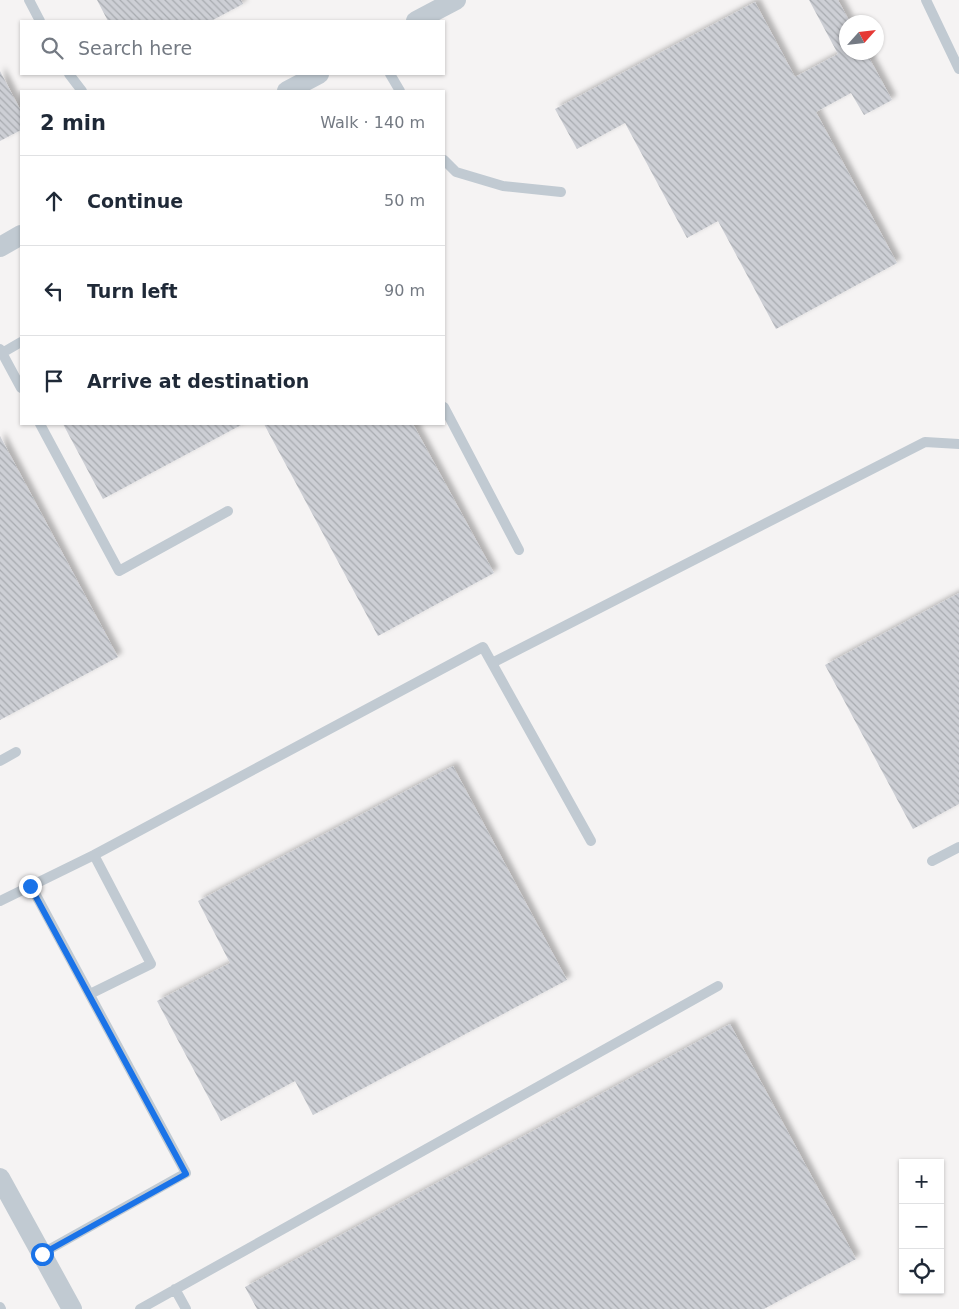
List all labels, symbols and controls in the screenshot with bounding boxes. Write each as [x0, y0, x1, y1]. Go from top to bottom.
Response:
north arrow [839, 15, 884, 60]
search box [20, 20, 445, 75]
icon: search [38, 34, 66, 62]
text: Search here [78, 37, 192, 59]
text: 2 min [40, 111, 106, 135]
text: Walk · 140 m [320, 113, 425, 132]
icon: ahead [40, 187, 68, 215]
text: Continue [87, 190, 183, 212]
text: 50 m [384, 191, 425, 210]
icon: left [40, 277, 68, 305]
text: Turn left [87, 280, 178, 302]
text: 90 m [384, 281, 425, 300]
icon: arrive [40, 367, 68, 395]
text: Arrive at destination [87, 370, 309, 392]
route end [19, 875, 42, 898]
map controls [899, 1159, 944, 1294]
button: + [899, 1159, 944, 1204]
button: − [899, 1204, 944, 1249]
route start [31, 1243, 54, 1266]
button: locate [899, 1249, 944, 1294]

